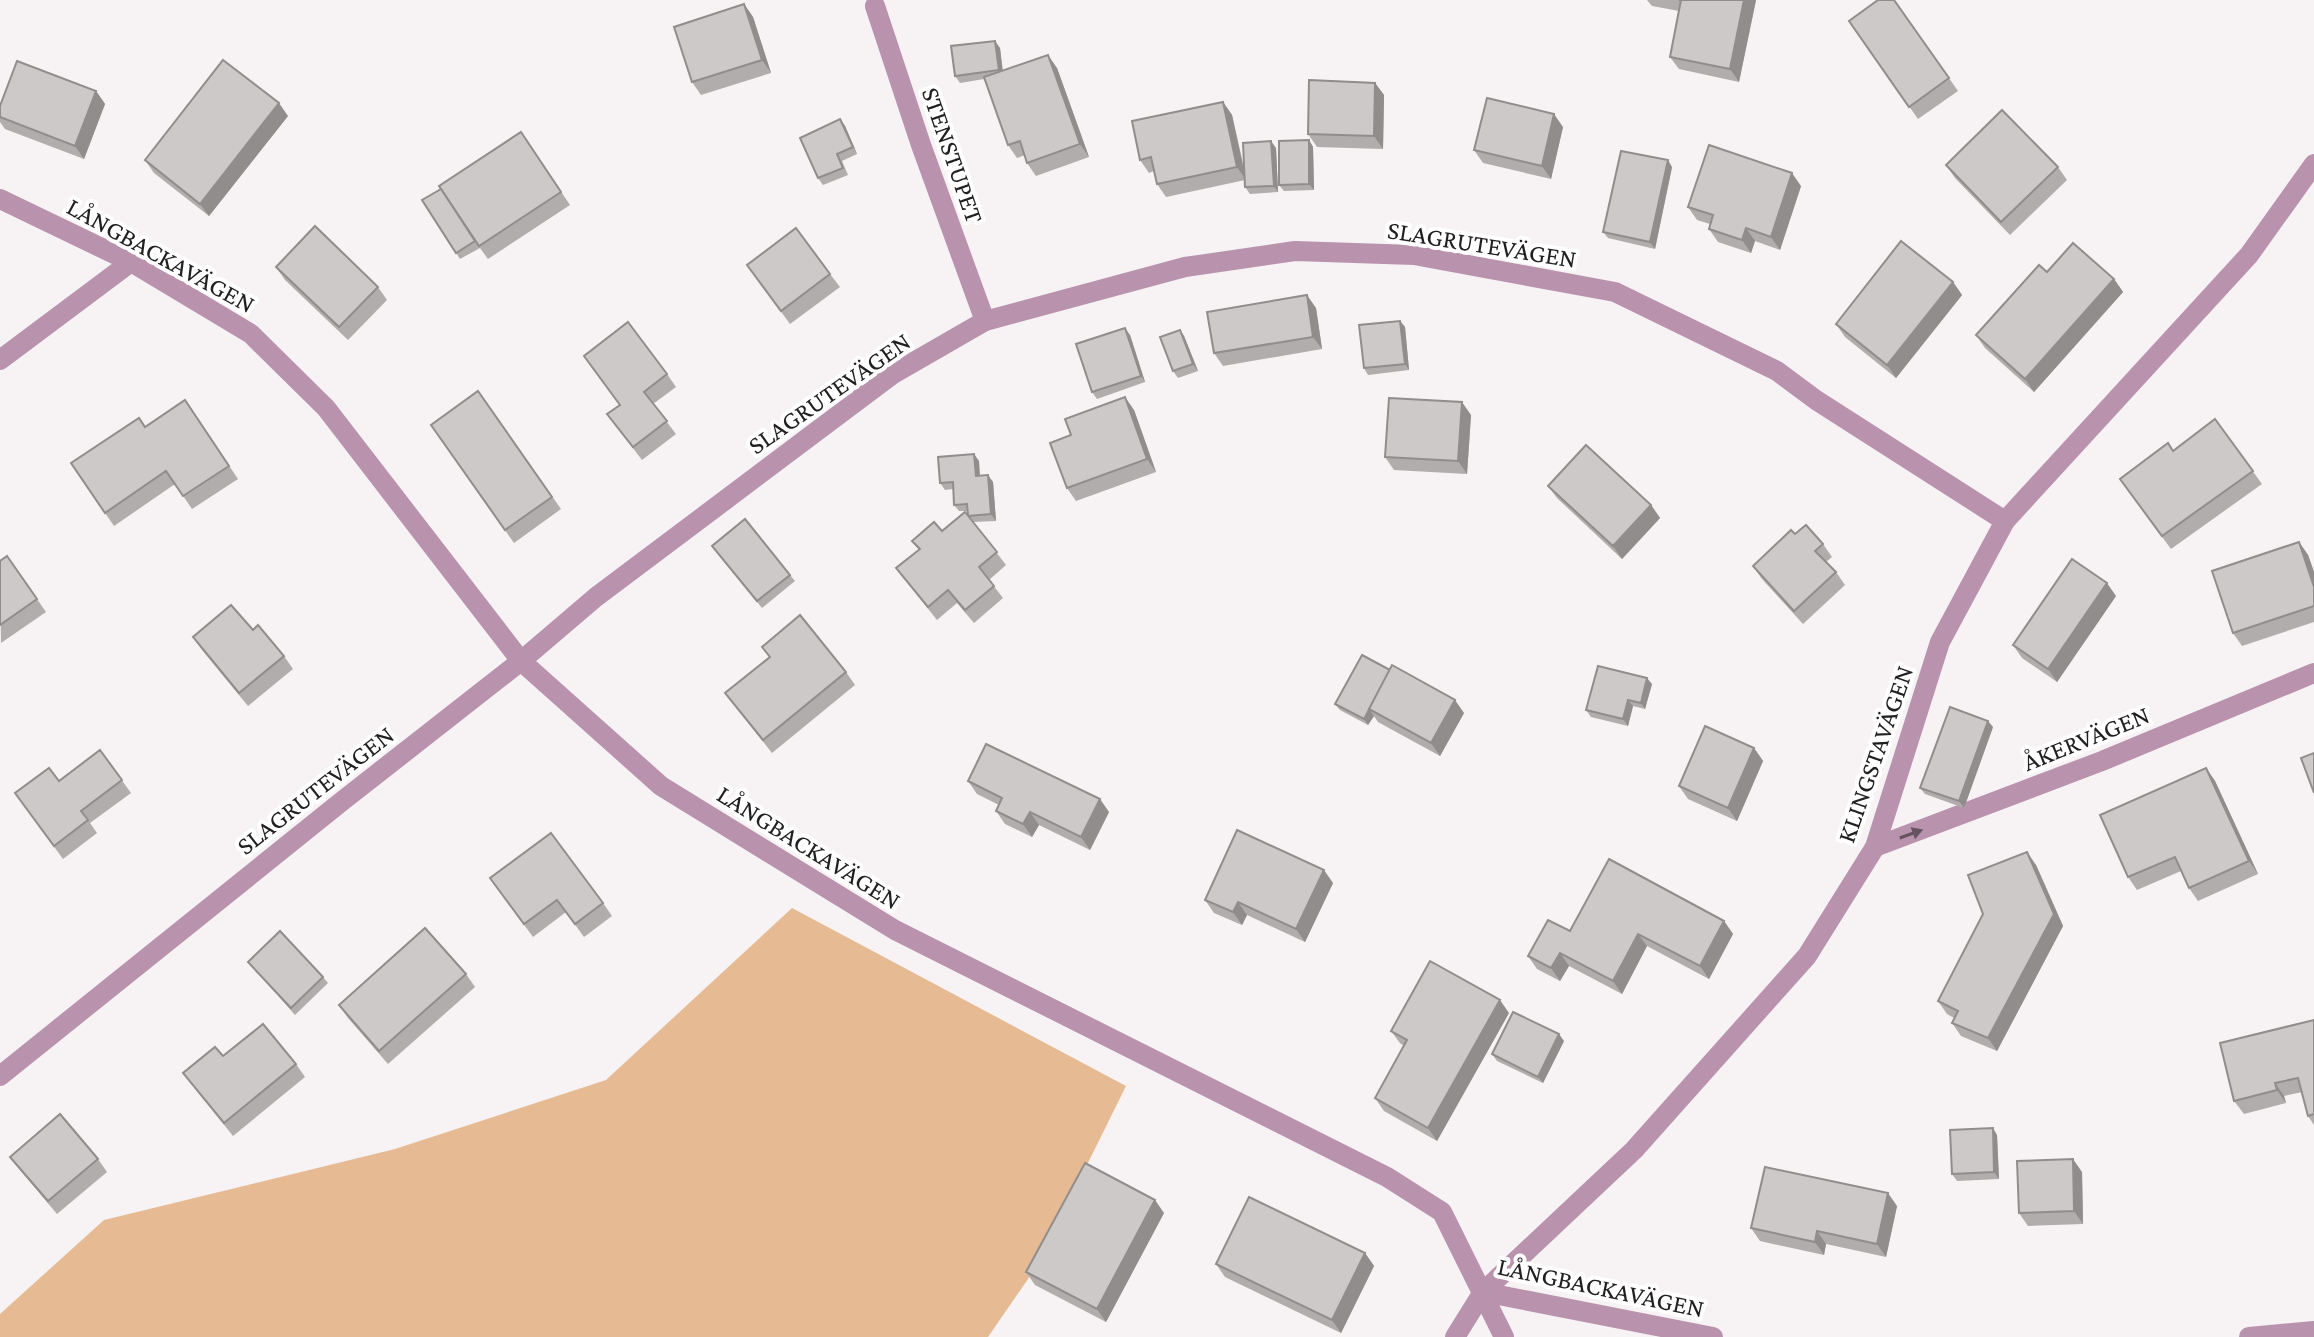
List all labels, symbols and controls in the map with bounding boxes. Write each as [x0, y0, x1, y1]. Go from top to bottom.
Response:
street label: STENSTUPET [916, 83, 989, 227]
street label: LÅNGBACKAVÄGEN [62, 192, 260, 319]
street label: SLAGRUTEVÄGEN [1385, 215, 1579, 274]
street label: SLAGRUTEVÄGEN [743, 327, 916, 460]
street label: KLINGSTAVÄGEN [1832, 662, 1919, 846]
street label: ÅKERVÄGEN [2019, 700, 2154, 777]
street label: SLAGRUTEVÄGEN [231, 720, 400, 861]
street label: LÅNGBACKAVÄGEN [712, 779, 906, 915]
one-way arrow [1899, 827, 1923, 840]
street label: LÅNGBACKAVÄGEN [1495, 1251, 1707, 1324]

